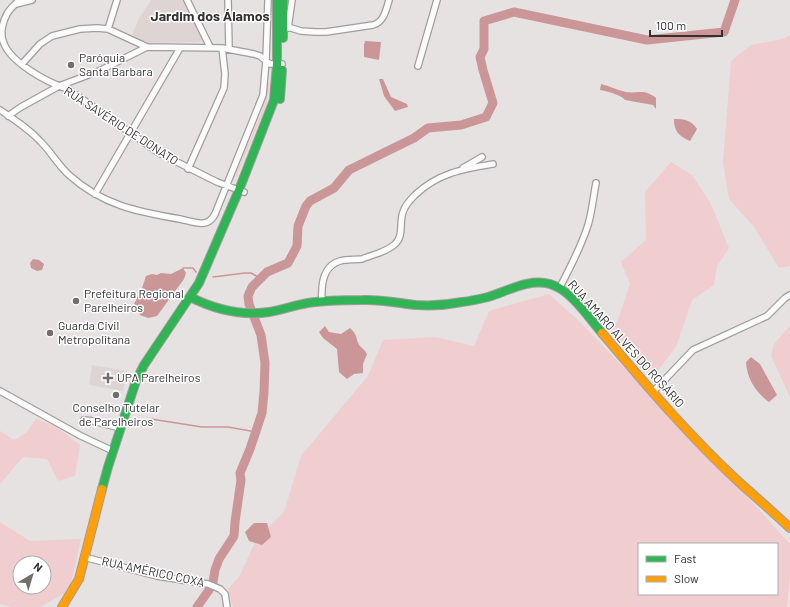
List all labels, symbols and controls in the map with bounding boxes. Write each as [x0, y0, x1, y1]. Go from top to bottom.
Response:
district label: Jardim dos Álamos [151, 7, 269, 24]
scale bar [650, 12, 722, 38]
text: 100 m [656, 18, 686, 32]
place label: Paróquia Santa Barbara [79, 50, 153, 78]
marker: Paróquia Santa Barbara [66, 60, 76, 70]
street label: RUA SAVÉRIO DE DONATO [62, 83, 181, 167]
street label: RUA AMARO ALVES DO ROSÁRIO [566, 277, 688, 410]
place label: Prefeitura Regional Parelheiros [84, 286, 184, 314]
marker: Prefeitura Regional Parelheiros [71, 296, 81, 306]
place label: Guarda Civil Metropolitana [58, 318, 130, 346]
marker: Guarda Civil Metropolitana [45, 328, 55, 338]
place label: UPA Parelheiros [117, 370, 201, 384]
marker: UPA Parelheiros [102, 372, 114, 384]
marker: Conselho Tutelar de Parelheiros [111, 390, 121, 400]
place label: Conselho Tutelar de Parelheiros [72, 400, 160, 428]
legend [638, 543, 778, 595]
text: Fast [674, 551, 697, 565]
street label: RUA AMÉRICO COXA [101, 553, 206, 589]
north arrow [12, 555, 52, 595]
text: N [32, 559, 45, 574]
text: Slow [674, 571, 699, 585]

